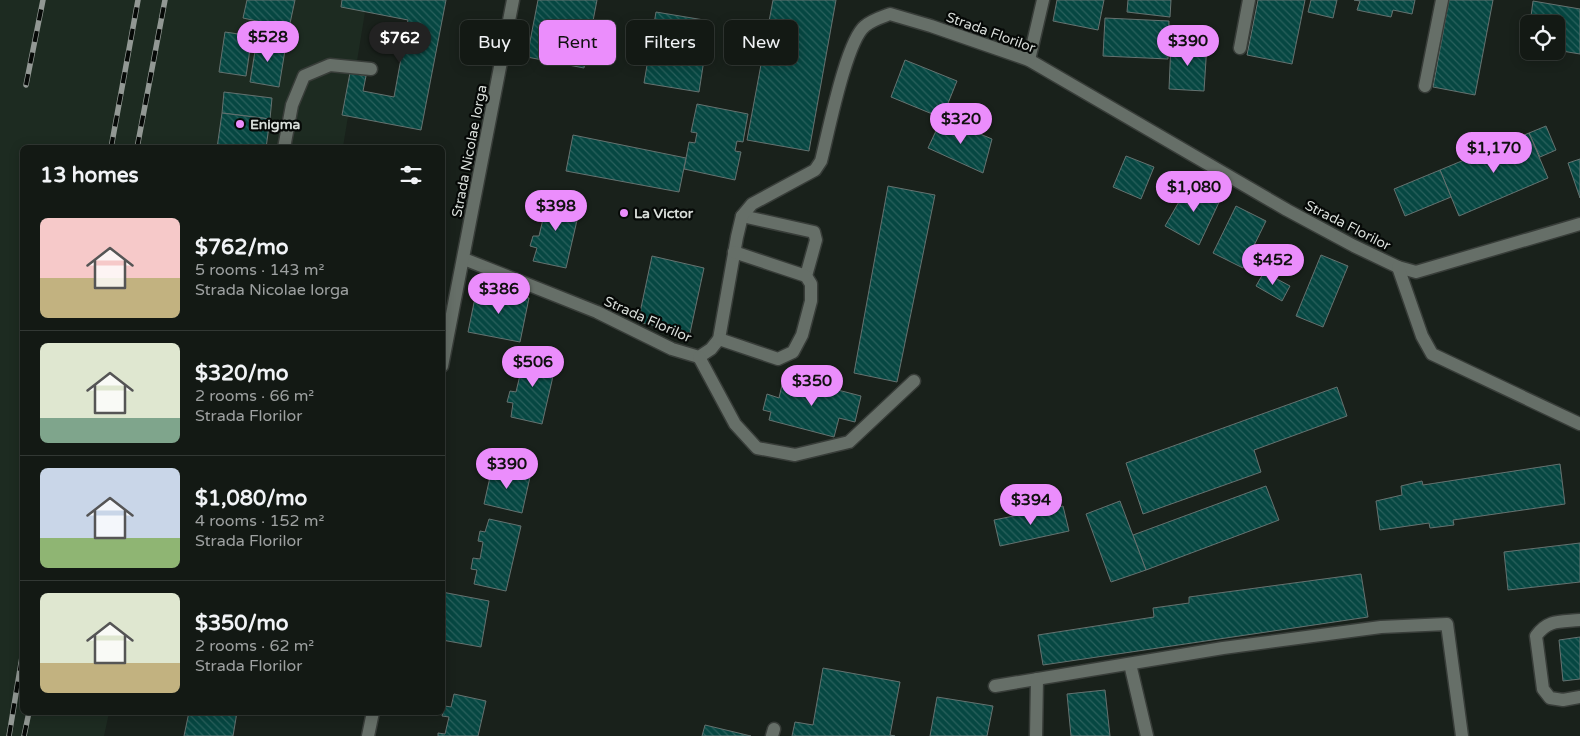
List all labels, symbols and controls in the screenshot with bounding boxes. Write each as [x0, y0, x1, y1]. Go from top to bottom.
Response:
street label: Strada Florilor [944, 8, 1038, 57]
map controls [1520, 15, 1565, 60]
button: locate [1520, 15, 1565, 60]
pin: $528 [238, 20, 298, 63]
chip: Buy [460, 20, 529, 65]
chip: Rent [539, 20, 616, 65]
chip: Filters [626, 20, 714, 65]
chip: New [724, 20, 798, 65]
pin: $762 [370, 22, 430, 64]
pin: $390 [1158, 24, 1218, 67]
text: $528 [248, 27, 288, 47]
text: $762 [380, 28, 420, 48]
text: $390 [1168, 31, 1208, 51]
street label: Strada Nicolae Iorga [448, 83, 491, 219]
pin: $320 [931, 102, 991, 145]
text: $320 [941, 109, 981, 129]
place label: Enigma [250, 116, 301, 133]
marker: Enigma [234, 118, 246, 130]
pin: $1,170 [1453, 132, 1535, 174]
text: $1,170 [1467, 138, 1521, 158]
icon: filters [397, 161, 425, 189]
text: 13 homes [40, 163, 139, 188]
pin: $1,080 [1153, 170, 1235, 213]
text: $1,080 [1167, 177, 1221, 197]
pin: $398 [526, 190, 586, 232]
text: $398 [536, 196, 576, 216]
street label: Strada Florilor [1302, 197, 1394, 255]
place label: La Victor [634, 205, 694, 222]
marker: La Victor [618, 207, 630, 219]
text: $762/mo [195, 235, 289, 260]
icon: home [80, 238, 140, 298]
pin: $452 [1243, 244, 1303, 286]
text: $452 [1253, 250, 1293, 270]
text: 5 rooms · 143 m² [195, 260, 324, 280]
pin: $386 [469, 272, 529, 315]
text: $386 [479, 279, 519, 299]
text: Strada Nicolae Iorga [195, 280, 349, 300]
street label: Strada Florilor [601, 293, 695, 347]
pin: $506 [503, 346, 563, 388]
text: $506 [513, 352, 553, 372]
text: $320/mo [195, 361, 289, 386]
icon: home [80, 363, 140, 423]
pin: $350 [782, 364, 842, 407]
text: $350 [792, 371, 832, 391]
text: 2 rooms · 66 m² [195, 386, 314, 406]
text: Strada Florilor [195, 406, 302, 426]
pin: $390 [477, 448, 537, 490]
text: $390 [487, 454, 527, 474]
pin: $394 [1001, 484, 1061, 526]
text: $1,080/mo [195, 486, 307, 511]
icon: home [80, 488, 140, 548]
text: $394 [1011, 490, 1051, 510]
text: 4 rooms · 152 m² [195, 511, 324, 531]
text: Strada Florilor [195, 531, 302, 551]
text: $350/mo [195, 611, 289, 636]
icon: home [80, 613, 140, 673]
text: 2 rooms · 62 m² [195, 636, 314, 656]
text: Strada Florilor [195, 656, 302, 676]

